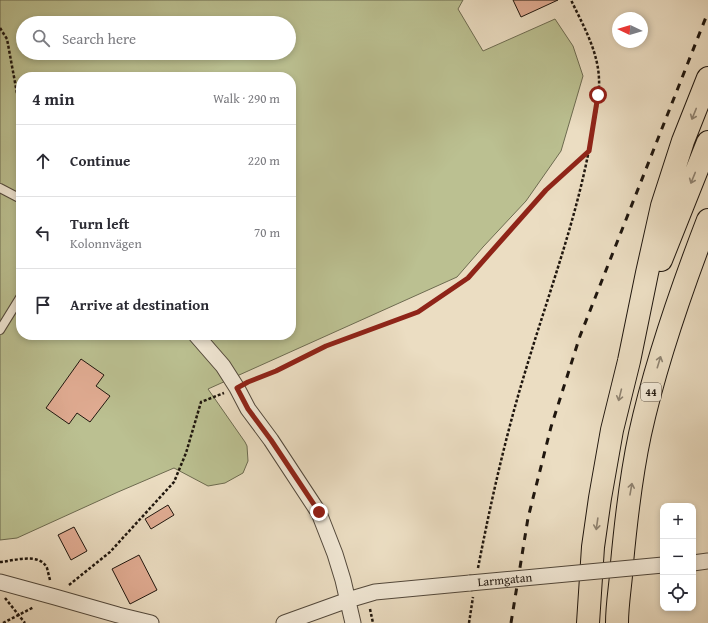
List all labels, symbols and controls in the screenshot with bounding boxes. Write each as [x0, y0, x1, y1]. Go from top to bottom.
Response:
north arrow [612, 12, 648, 48]
search box [16, 16, 296, 60]
icon: search [30, 27, 52, 49]
text: Search here [62, 28, 136, 49]
text: 4 min [32, 86, 74, 111]
route start [589, 86, 607, 104]
text: Walk · 290 m [213, 89, 280, 108]
one-way arrow [689, 108, 697, 120]
icon: ahead [32, 150, 54, 172]
text: Continue [70, 150, 131, 171]
text: 220 m [248, 151, 280, 170]
one-way arrow [689, 172, 697, 184]
text: Turn left [70, 213, 129, 234]
icon: left [32, 222, 54, 244]
text: 70 m [254, 223, 280, 242]
text: Kolonnvägen [70, 234, 142, 253]
icon: arrive [32, 294, 54, 316]
text: Arrive at destination [70, 294, 209, 315]
one-way arrow [656, 356, 663, 369]
road number: 44 [641, 383, 661, 401]
one-way arrow [616, 389, 624, 402]
one-way arrow [627, 483, 635, 496]
route end [310, 503, 328, 521]
map controls [660, 503, 696, 611]
button: + [660, 503, 696, 539]
one-way arrow [593, 517, 601, 530]
button: − [660, 539, 696, 575]
street label: Larmgatan [477, 568, 533, 590]
button: locate [660, 575, 696, 611]

